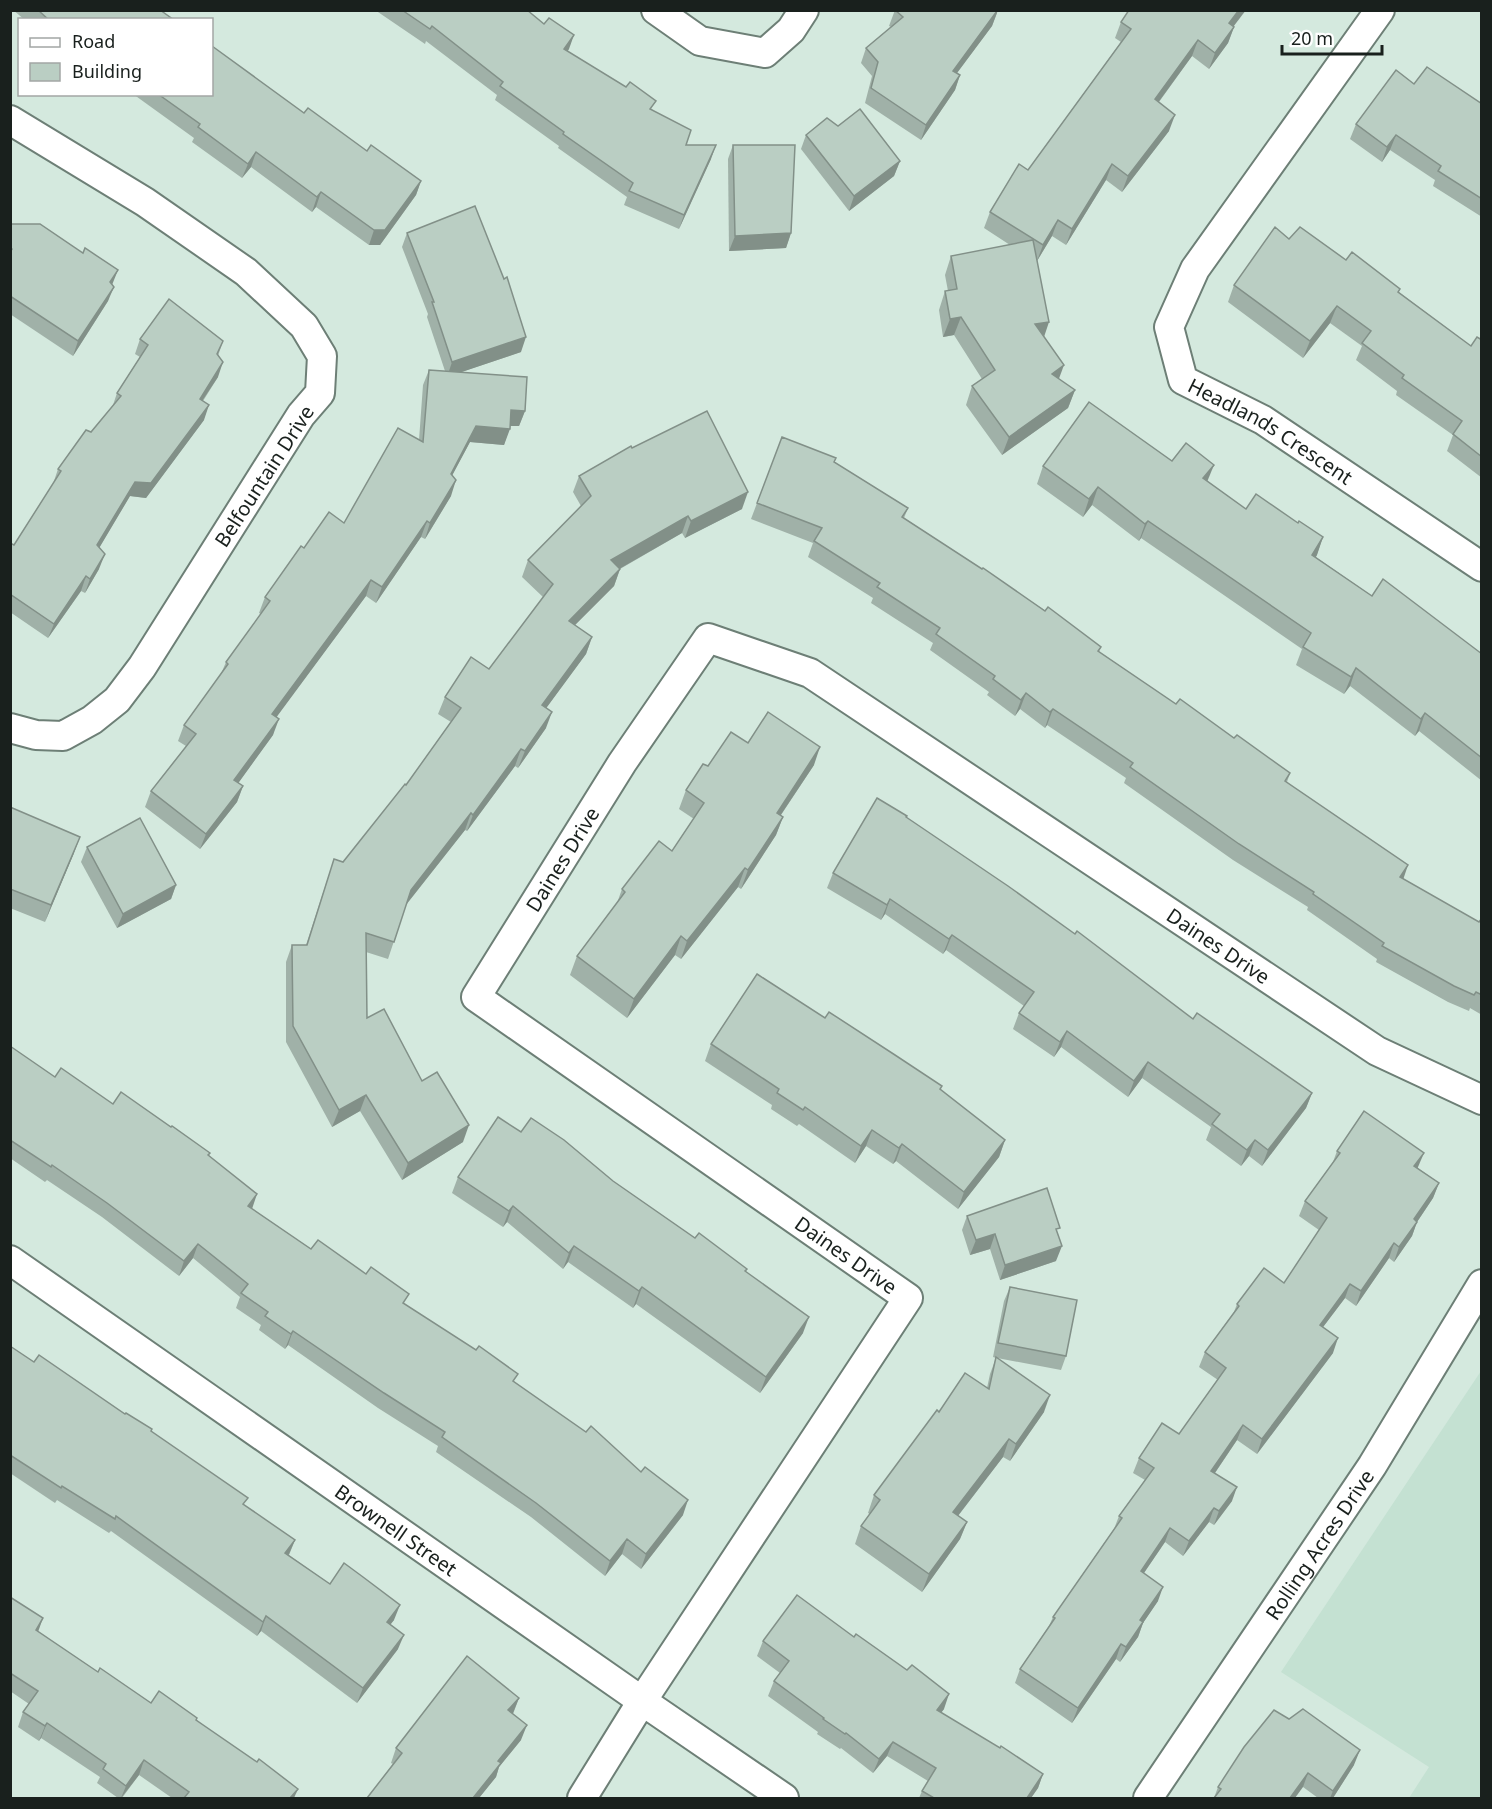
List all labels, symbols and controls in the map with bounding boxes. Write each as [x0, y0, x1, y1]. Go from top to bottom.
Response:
legend [18, 18, 213, 96]
scale bar [1282, 18, 1382, 56]
text: 20 m [1291, 26, 1333, 50]
text: Road [72, 29, 115, 53]
text: Building [72, 59, 142, 83]
street label: Headlands Crescent [1184, 371, 1358, 490]
street label: Belfountain Drive [208, 400, 320, 552]
street label: Daines Drive [519, 801, 605, 917]
street label: Daines Drive [1162, 901, 1276, 990]
street label: Daines Drive [790, 1210, 902, 1300]
street label: Rolling Acres Drive [1259, 1464, 1380, 1625]
street label: Brownell Street [330, 1477, 463, 1582]

